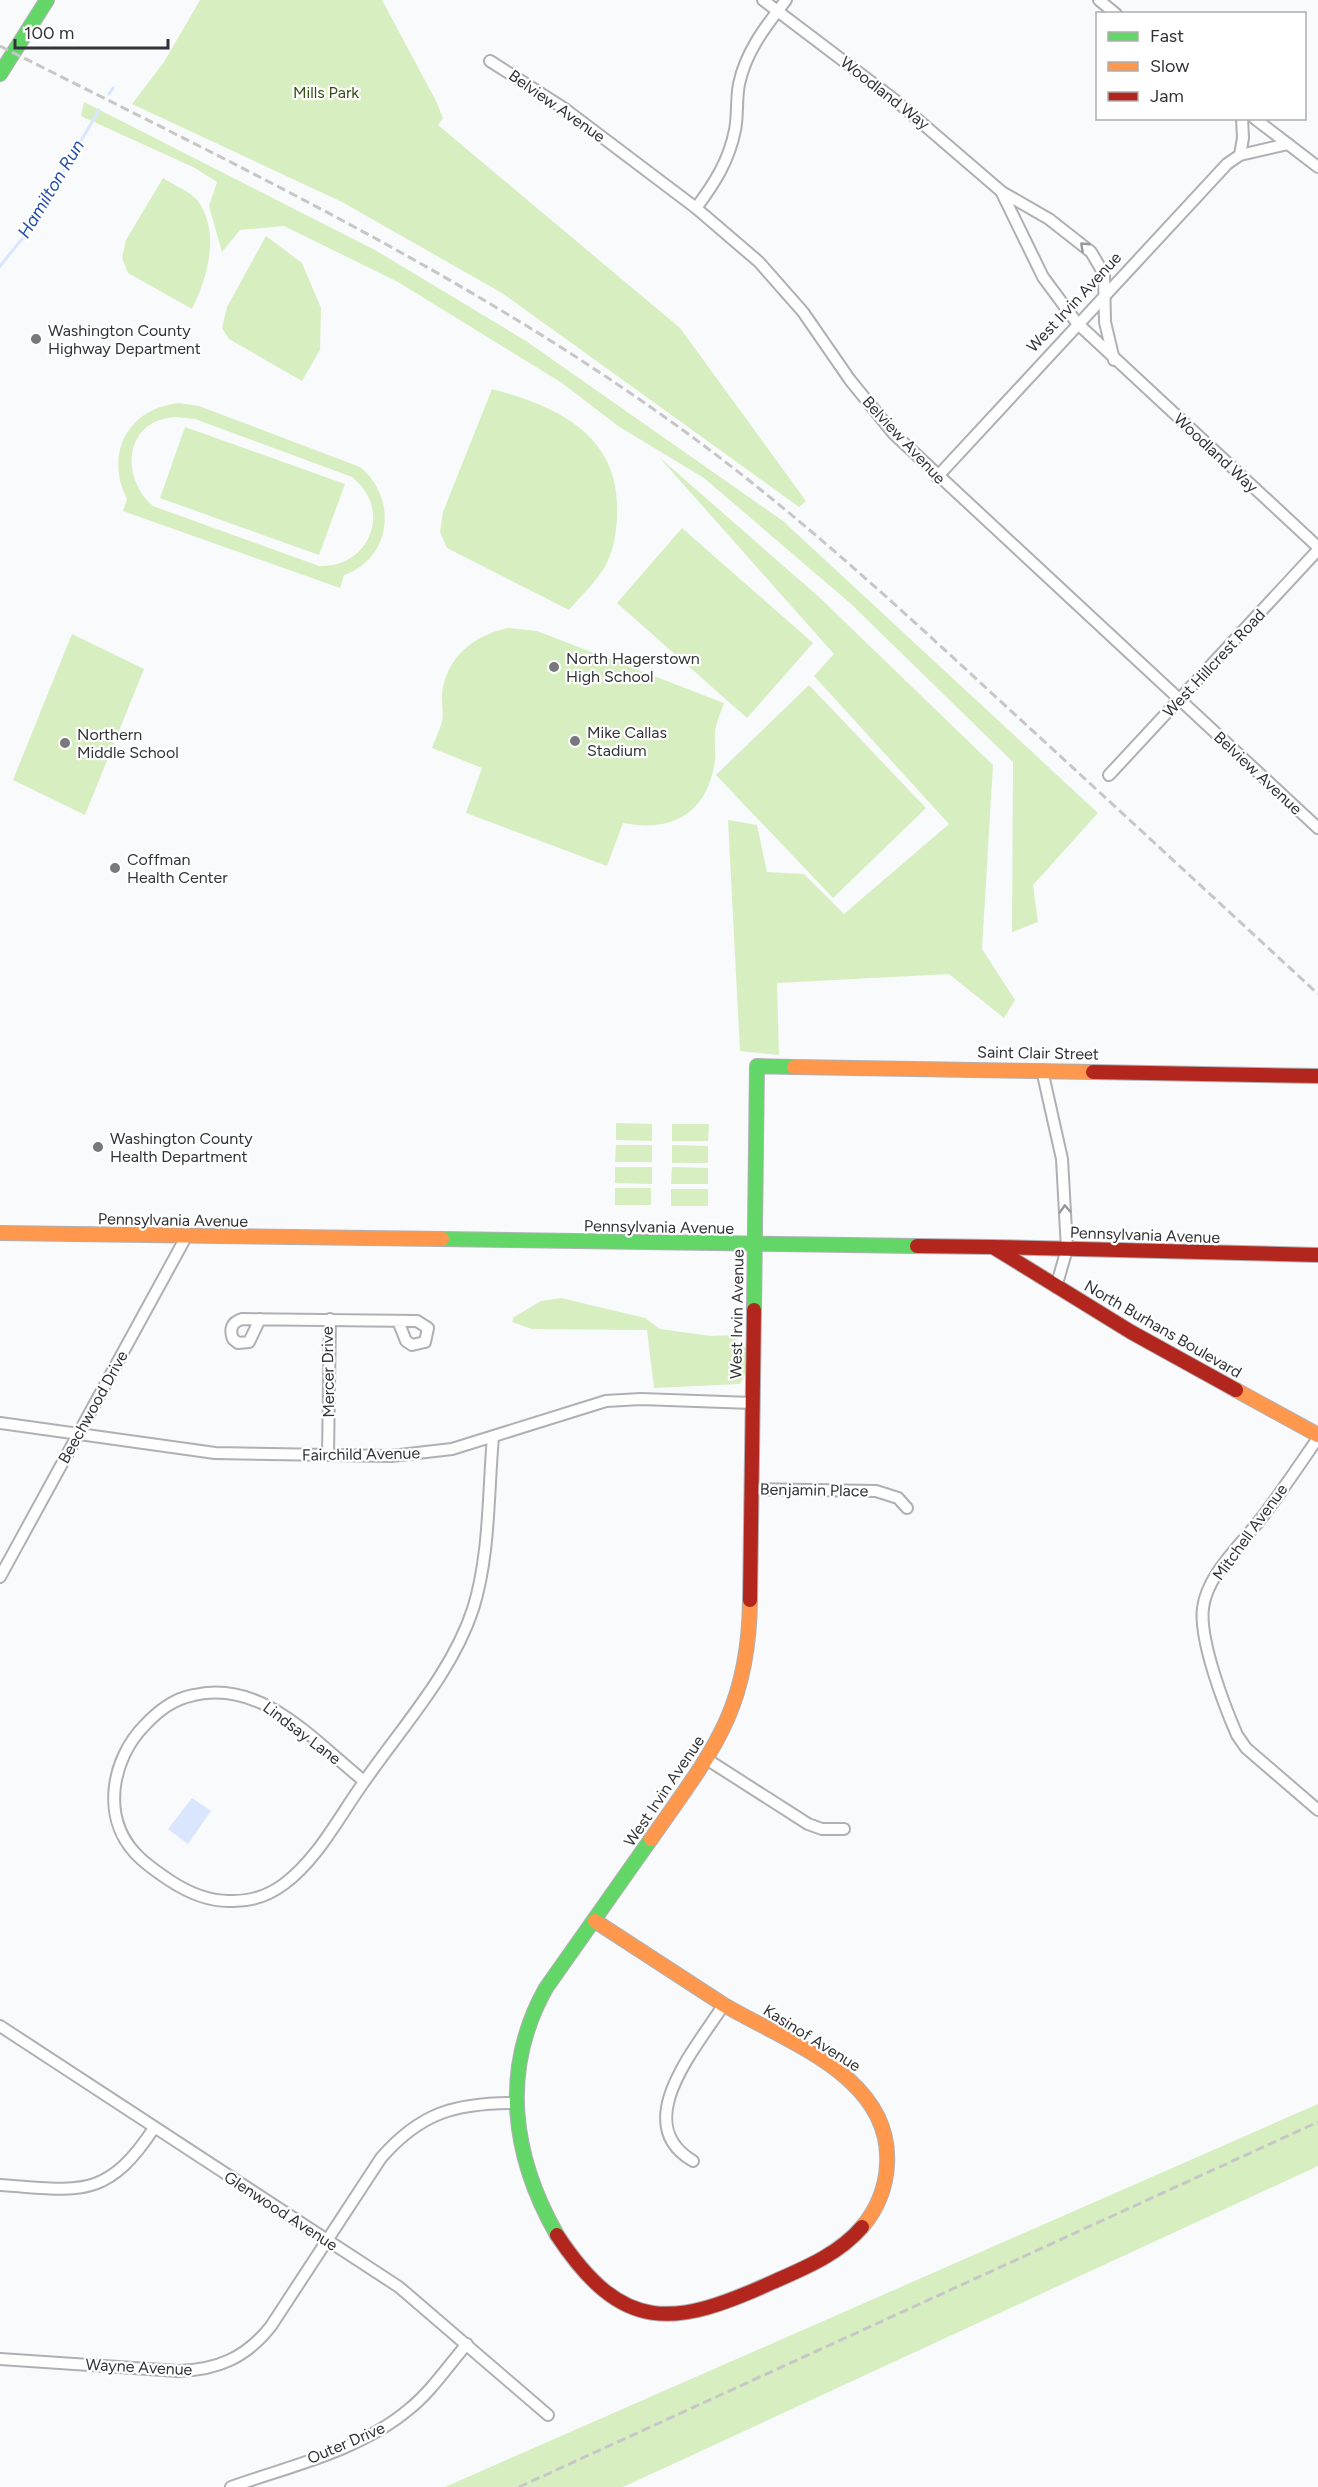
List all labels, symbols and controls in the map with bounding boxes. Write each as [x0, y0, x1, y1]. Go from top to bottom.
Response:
scale bar [15, 12, 168, 50]
legend [1096, 12, 1306, 120]
text: 100 m [24, 22, 74, 44]
text: Fast [1150, 25, 1184, 47]
street label: Woodland Way [837, 52, 934, 134]
text: Slow [1150, 55, 1189, 77]
street label: Belview Avenue [505, 66, 609, 146]
park label: Mills Park [293, 83, 359, 102]
text: Jam [1150, 85, 1184, 107]
water label: Hamilton Run [13, 136, 89, 242]
one-way arrow [1081, 242, 1091, 253]
street label: West Irvin Avenue [1023, 248, 1125, 356]
place label: Washington County Highway Department [48, 321, 201, 358]
marker: Washington County Highway Department [29, 332, 43, 346]
street label: Belview Avenue [858, 392, 950, 488]
street label: Woodland Way [1170, 409, 1262, 497]
street label: West Hillcrest Road [1159, 605, 1269, 721]
place label: North Hagerstown High School [566, 649, 700, 686]
marker: North Hagerstown High School [547, 660, 561, 674]
place label: Mike Callas Stadium [587, 723, 667, 760]
place label: Northern Middle School [77, 725, 179, 762]
street label: Belview Avenue [1210, 727, 1306, 819]
marker: Mike Callas Stadium [568, 734, 582, 748]
marker: Northern Middle School [58, 736, 72, 750]
place label: Coffman Health Center [127, 850, 228, 887]
marker: Coffman Health Center [108, 861, 122, 875]
street label: Saint Clair Street [977, 1042, 1099, 1064]
place label: Washington County Health Department [110, 1129, 253, 1166]
marker: Washington County Health Department [91, 1140, 105, 1154]
one-way arrow [1059, 1204, 1072, 1213]
street label: Pennsylvania Avenue [98, 1209, 249, 1231]
street label: Pennsylvania Avenue [584, 1216, 735, 1238]
street label: Pennsylvania Avenue [1070, 1223, 1221, 1247]
street label: West Irvin Avenue [726, 1249, 748, 1379]
street label: North Burhans Boulevard [1081, 1276, 1245, 1382]
street label: Mercer Drive [318, 1326, 338, 1418]
street label: Beechwood Drive [54, 1347, 132, 1467]
street label: Fairchild Avenue [302, 1443, 420, 1465]
street label: Benjamin Place [760, 1480, 869, 1500]
street label: Mitchell Avenue [1209, 1480, 1292, 1584]
street label: Lindsay Lane [259, 1698, 345, 1769]
street label: West Irvin Avenue [620, 1732, 708, 1850]
street label: Kasinof Avenue [760, 2000, 864, 2076]
street label: Glenwood Avenue [221, 2167, 342, 2255]
street label: Wayne Avenue [85, 2355, 193, 2379]
street label: Outer Drive [304, 2418, 388, 2468]

